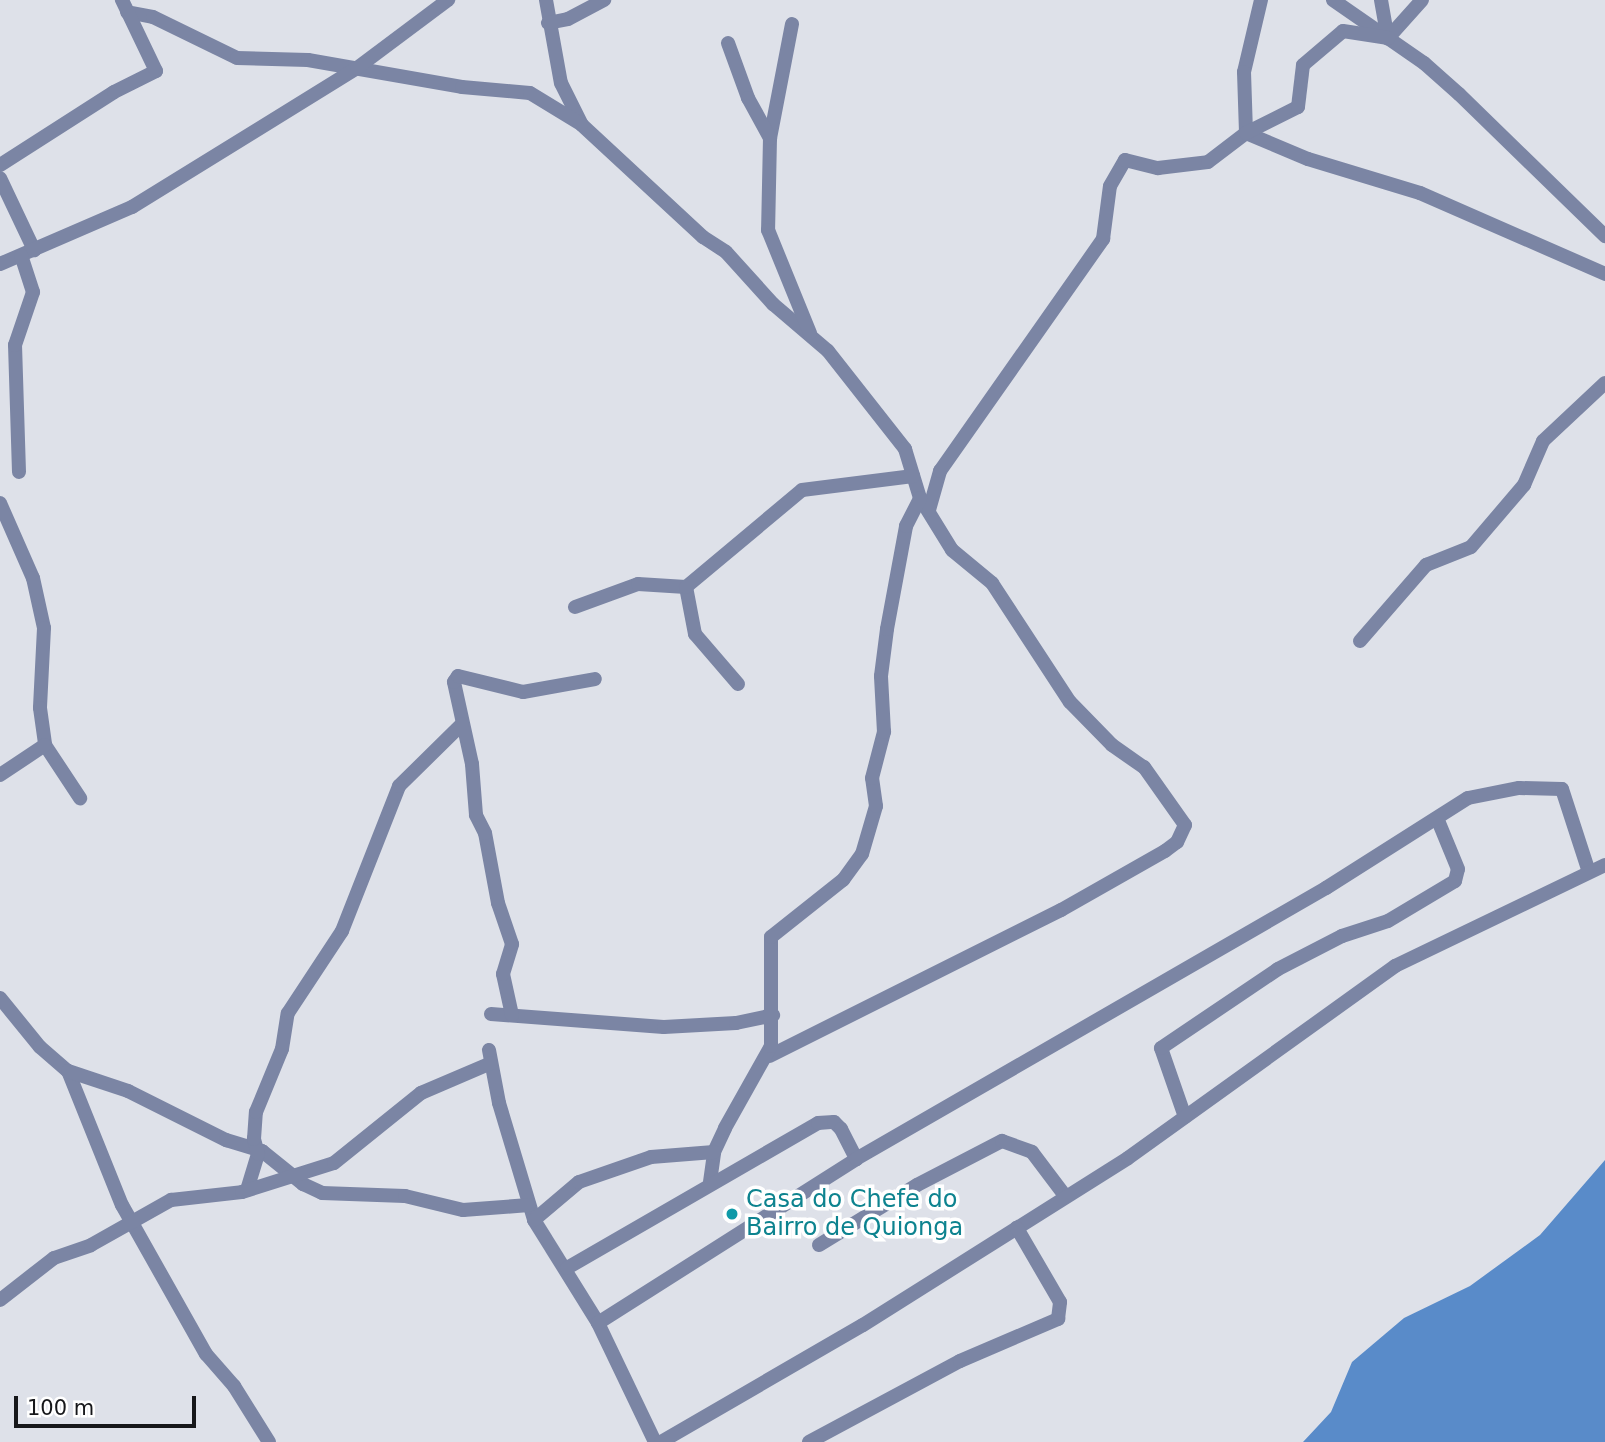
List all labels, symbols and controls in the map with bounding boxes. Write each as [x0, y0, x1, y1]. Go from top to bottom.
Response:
place label: Casa do Chefe do Bairro de Quionga [746, 1186, 963, 1242]
marker: Casa do Chefe do Bairro de Quionga [724, 1206, 740, 1222]
scale bar [18, 1382, 200, 1426]
text: 100 m [27, 1396, 94, 1420]

